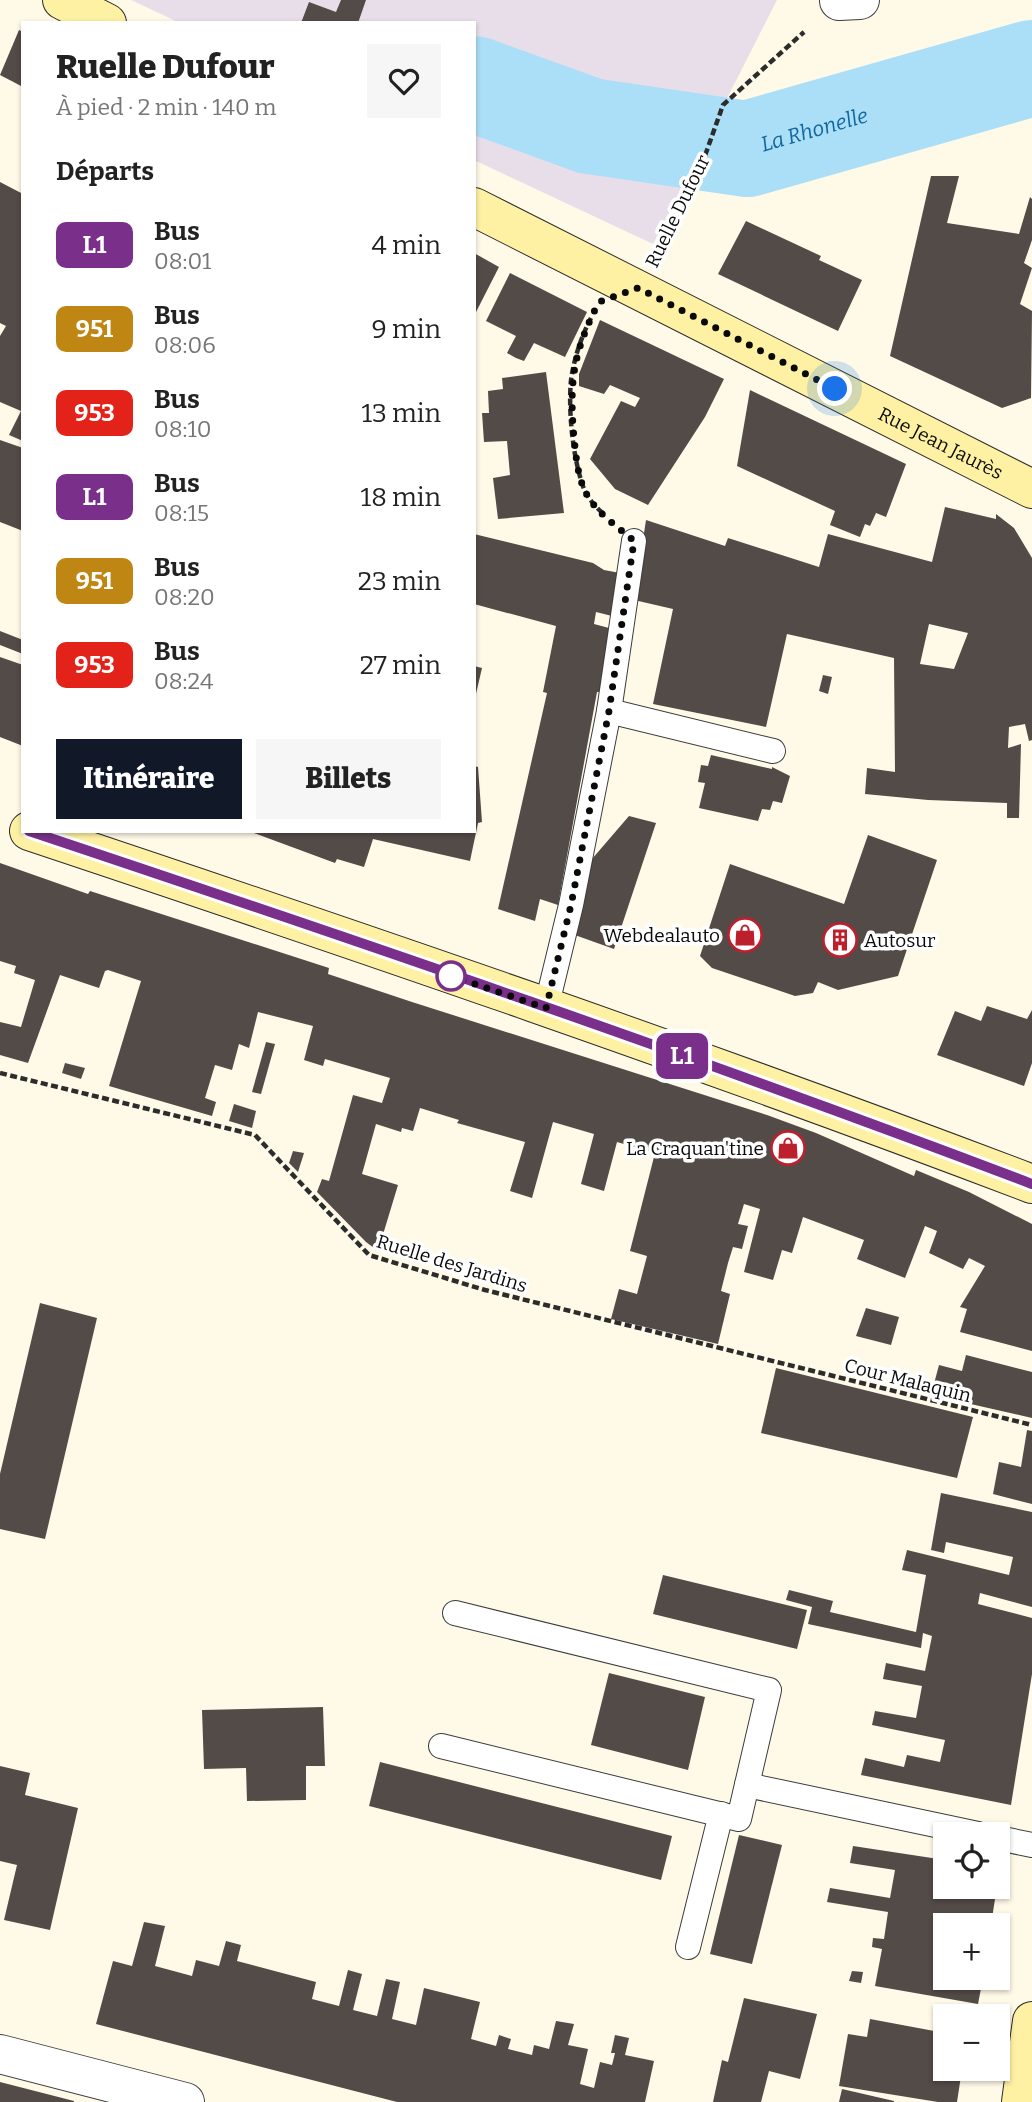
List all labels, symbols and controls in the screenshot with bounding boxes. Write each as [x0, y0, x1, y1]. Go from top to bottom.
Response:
button: heart [367, 44, 441, 118]
text: Ruelle Dufour [56, 47, 275, 87]
text: À pied · 2 min · 140 m [56, 93, 276, 121]
water label: La Rhonelle [758, 102, 871, 157]
street label: Ruelle Dufour [640, 151, 715, 271]
text: Départs [56, 156, 154, 187]
text: Bus [154, 216, 200, 247]
text: 4 min [372, 230, 441, 261]
text: L1 [83, 231, 106, 259]
text: 08:01 [154, 247, 211, 275]
text: Bus [154, 300, 200, 331]
text: 9 min [372, 314, 441, 345]
text: 951 [76, 315, 113, 343]
text: 08:06 [154, 331, 216, 359]
your location [817, 371, 852, 406]
text: Bus [154, 384, 200, 415]
text: 13 min [361, 398, 441, 429]
text: 953 [74, 399, 115, 427]
street label: Rue Jean Jaurès [874, 402, 1007, 484]
text: 08:10 [154, 415, 212, 443]
text: Bus [154, 468, 200, 499]
text: 18 min [361, 482, 441, 513]
text: L1 [83, 483, 106, 511]
text: 08:15 [154, 499, 209, 527]
text: Bus [154, 552, 200, 583]
text: 23 min [358, 566, 441, 597]
text: 951 [76, 567, 113, 595]
text: 08:20 [154, 583, 215, 611]
text: Bus [154, 636, 200, 667]
text: 27 min [360, 650, 441, 681]
text: 953 [74, 651, 115, 679]
text: 08:24 [154, 667, 213, 695]
button: Itinéraire [56, 739, 242, 819]
button: Billets [256, 739, 441, 819]
shop icon: Webdealauto [726, 916, 764, 954]
building icon: Autosur [821, 921, 859, 959]
place label: Webdealauto [604, 924, 720, 947]
place label: Autosur [864, 929, 936, 952]
unlabelled marker [436, 961, 466, 991]
line badge: L1 [650, 1033, 714, 1079]
text: L1 [670, 1042, 694, 1070]
shop icon: La Craquan'tine [769, 1129, 807, 1167]
place label: La Craquan'tine [626, 1137, 764, 1160]
street label: Ruelle des Jardins [374, 1230, 530, 1297]
street label: Cour Malaquin [842, 1354, 974, 1407]
map controls [933, 1822, 1010, 2081]
button: locate [933, 1822, 1010, 1899]
button: + [933, 1913, 1010, 1990]
button: − [933, 2004, 1010, 2081]

